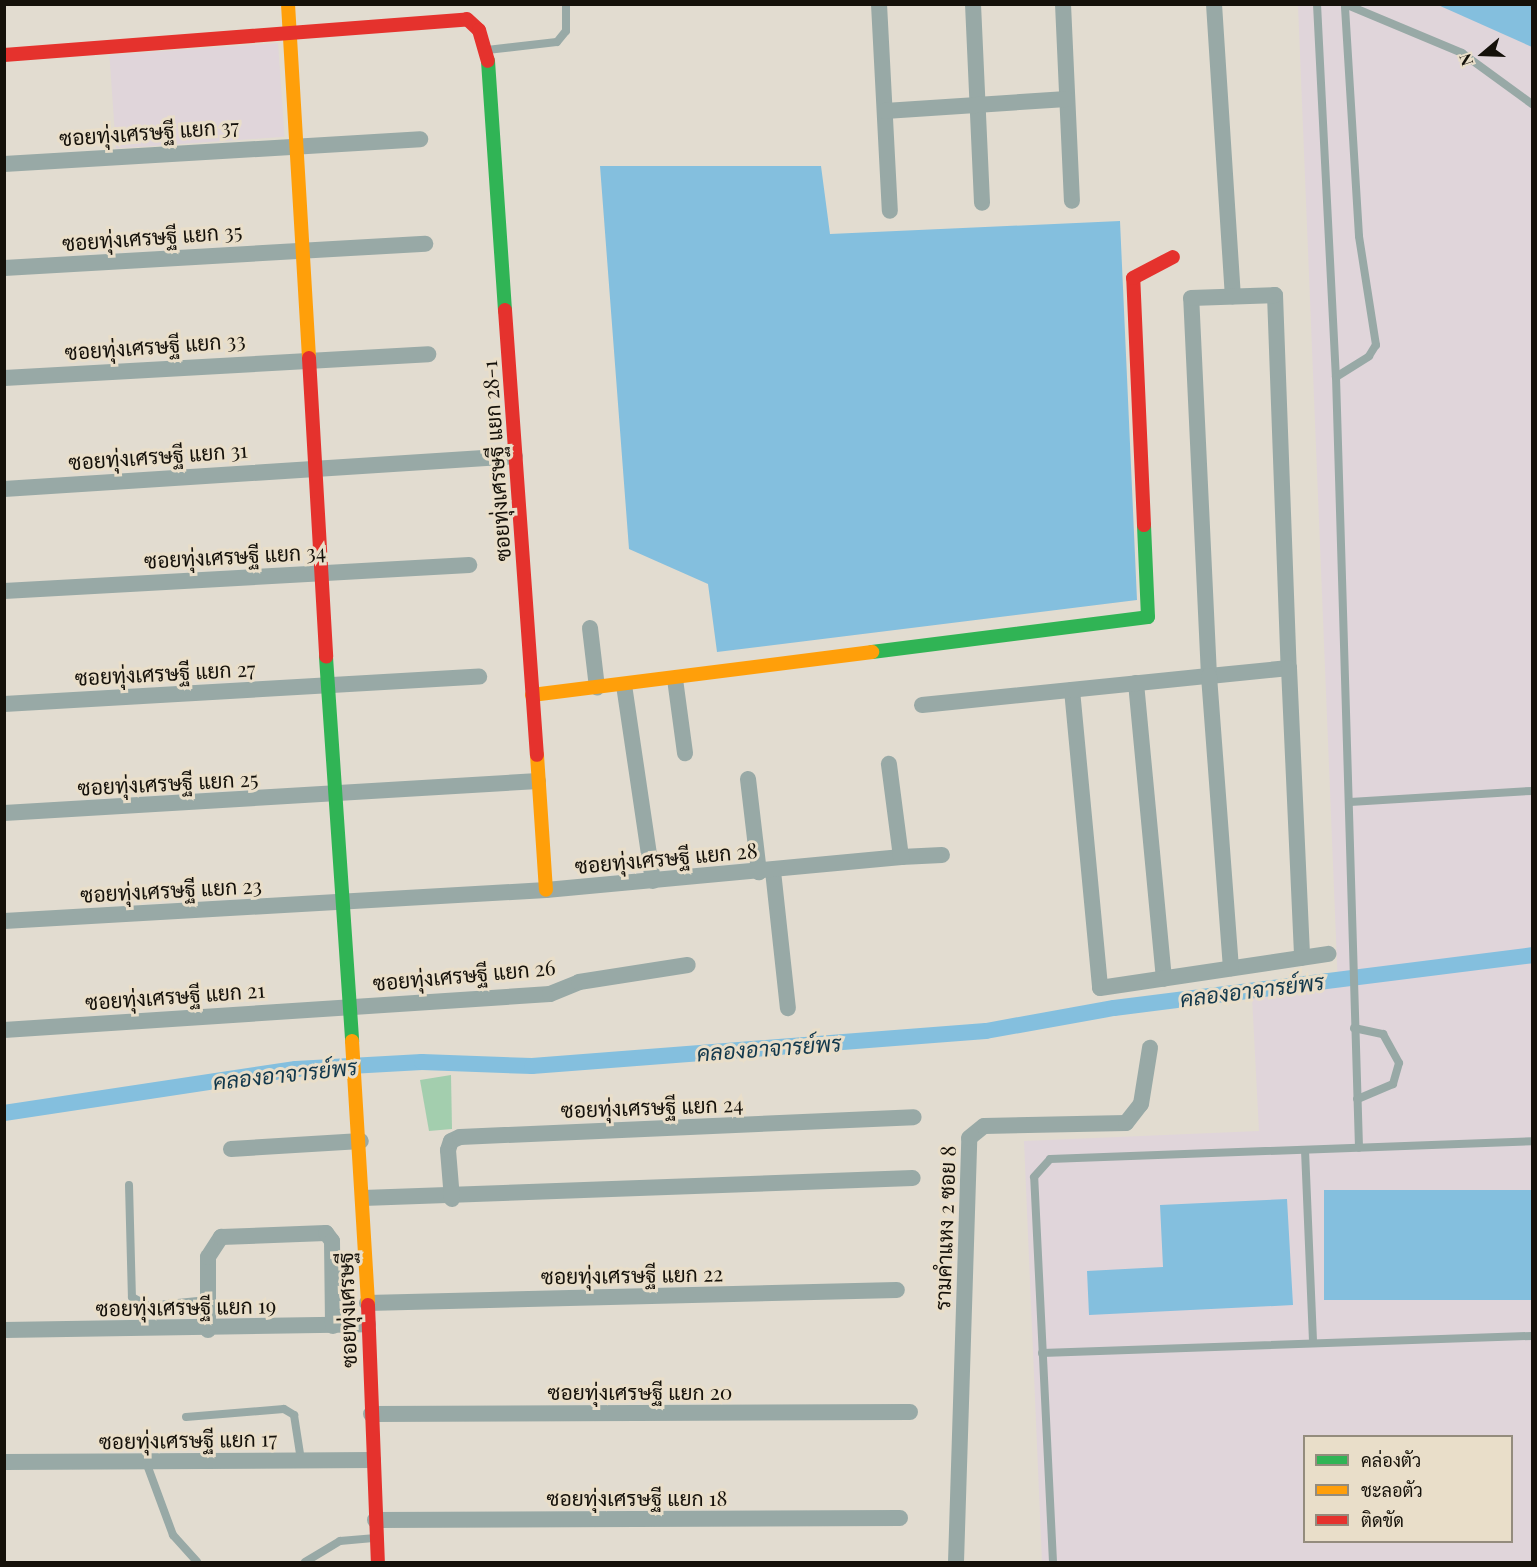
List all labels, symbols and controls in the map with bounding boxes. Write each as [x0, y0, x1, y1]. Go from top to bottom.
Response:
north arrow [1453, 24, 1513, 84]
text: N [1454, 51, 1477, 69]
street label: ซอยทุ่งเศรษฐี แยก 37 [58, 112, 240, 150]
street label: ซอยทุ่งเศรษฐี แยก 35 [61, 217, 243, 255]
street label: ซอยทุ่งเศรษฐี แยก 33 [64, 326, 246, 364]
street label: ซอยทุ่งเศรษฐี แยก 28-1 [475, 360, 515, 562]
street label: ซอยทุ่งเศรษฐี แยก 31 [68, 436, 248, 474]
street label: ซอยทุ่งเศรษฐี แยก 34 [143, 538, 327, 572]
street label: ซอยทุ่งเศรษฐี แยก 27 [74, 655, 256, 689]
street label: ซอยทุ่งเศรษฐี แยก 25 [77, 765, 259, 799]
street label: ซอยทุ่งเศรษฐี แยก 28 [574, 836, 758, 878]
street label: ซอยทุ่งเศรษฐี แยก 23 [80, 872, 262, 906]
street label: ซอยทุ่งเศรษฐี แยก 26 [372, 953, 556, 995]
water label: คลองอาจารย์พร [1178, 968, 1326, 1012]
street label: ซอยทุ่งเศรษฐี แยก 21 [84, 976, 266, 1014]
water label: คลองอาจารย์พร [696, 1030, 842, 1066]
water label: คลองอาจารย์พร [211, 1053, 359, 1095]
street label: ซอยทุ่งเศรษฐี แยก 24 [560, 1090, 744, 1122]
street label: รามคำแหง 2 ซอย 8 [929, 1145, 959, 1311]
street label: ซอยทุ่งเศรษฐี [331, 1252, 361, 1368]
street label: ซอยทุ่งเศรษฐี แยก 22 [541, 1260, 723, 1288]
street label: ซอยทุ่งเศรษฐี แยก 19 [95, 1292, 277, 1320]
street label: ซอยทุ่งเศรษฐี แยก 20 [548, 1378, 732, 1404]
street label: ซอยทุ่งเศรษฐี แยก 17 [99, 1425, 277, 1453]
legend [1303, 1435, 1513, 1543]
text: คล่องตัว [1361, 1448, 1421, 1472]
text: ชะลอตัว [1361, 1478, 1423, 1502]
street label: ซอยทุ่งเศรษฐี แยก 18 [547, 1484, 727, 1510]
text: ติดขัด [1361, 1508, 1404, 1532]

